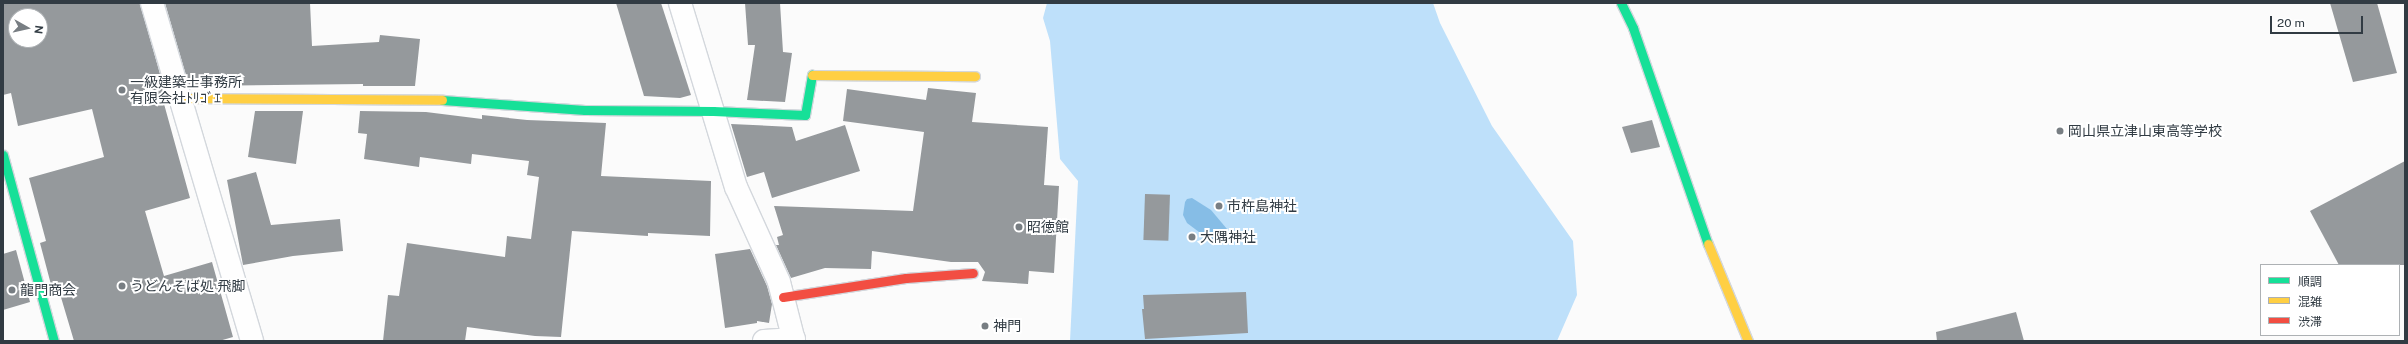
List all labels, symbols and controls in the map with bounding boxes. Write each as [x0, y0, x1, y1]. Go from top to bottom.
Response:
north arrow [8, 8, 48, 48]
scale bar [2272, 8, 2365, 34]
text: 20 m [2277, 16, 2305, 30]
text: N [32, 24, 45, 35]
place label: 一級建築士事務所 有限会社ﾄﾘｺﾞｴ [130, 74, 242, 106]
marker: 一級建築士事務所 有限会社ﾄﾘｺﾞｴ [117, 85, 127, 95]
place label: 岡山県立津山東高等学校 [2068, 123, 2222, 139]
marker: 岡山県立津山東高等学校 [2055, 126, 2065, 136]
place label: 市杵島神社 [1227, 198, 1297, 214]
marker: 市杵島神社 [1214, 201, 1224, 211]
place label: 昭徳館 [1027, 219, 1069, 235]
marker: 昭徳館 [1014, 222, 1024, 232]
place label: 大隅神社 [1200, 229, 1256, 245]
marker: 大隅神社 [1187, 232, 1197, 242]
legend [2260, 264, 2400, 336]
text: 順調 [2298, 275, 2322, 289]
place label: うどんそば処 飛脚 [130, 278, 245, 294]
marker: うどんそば処 飛脚 [117, 281, 127, 291]
place label: 龍門商会 [20, 282, 76, 298]
marker: 龍門商会 [7, 285, 17, 295]
text: 混雑 [2298, 295, 2322, 309]
text: 渋滞 [2298, 315, 2322, 329]
place label: 神門 [993, 318, 1021, 334]
marker: 神門 [980, 321, 990, 331]

